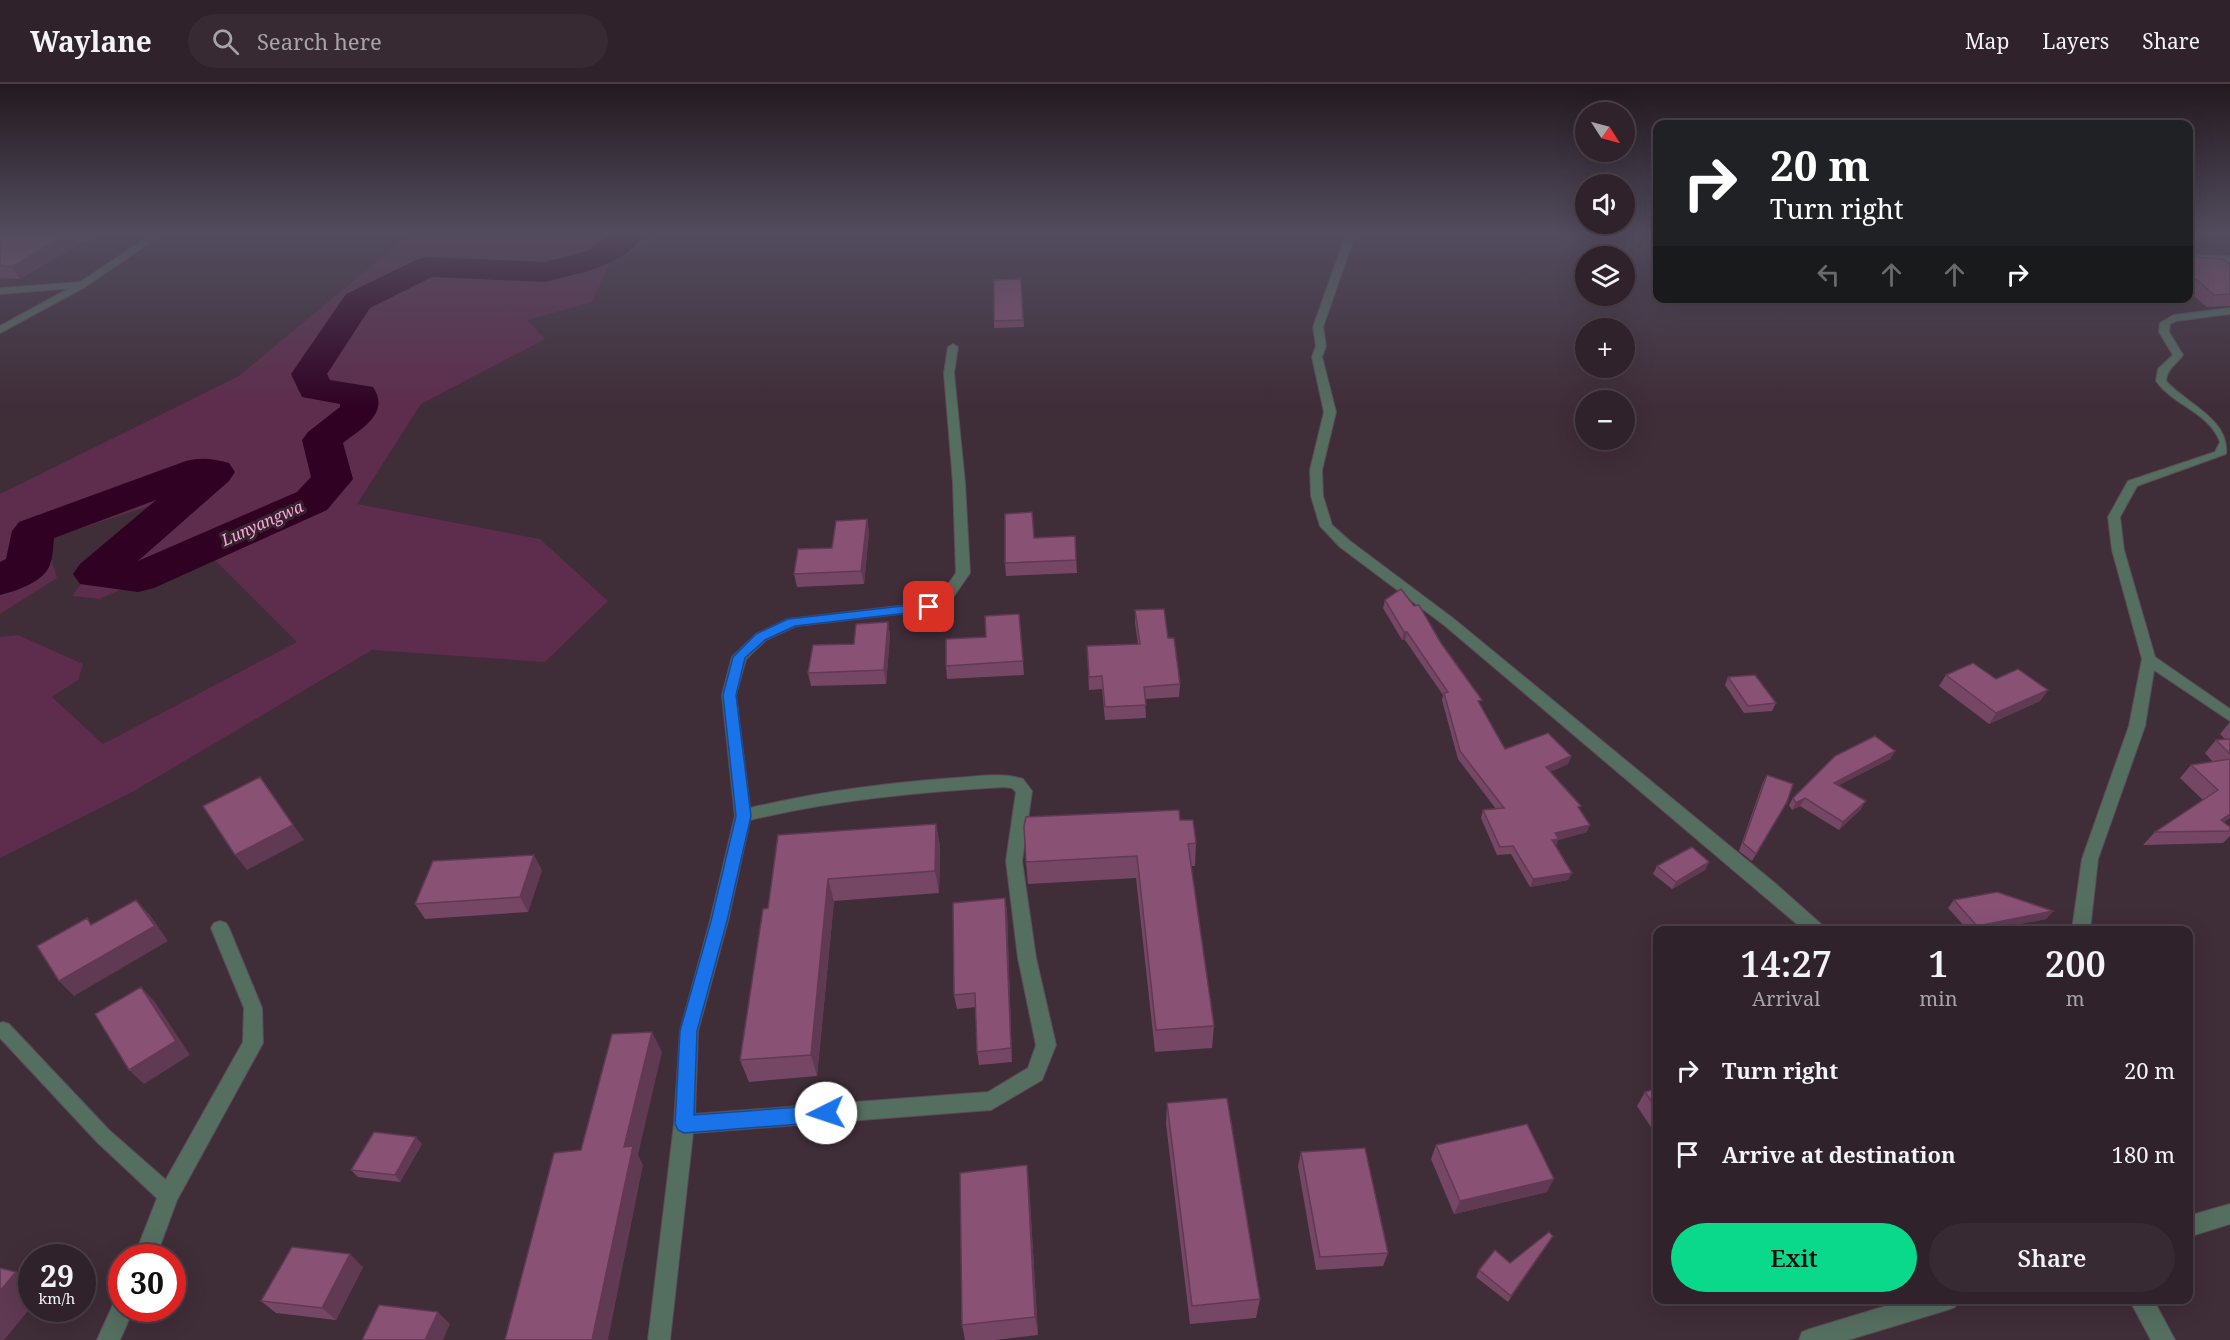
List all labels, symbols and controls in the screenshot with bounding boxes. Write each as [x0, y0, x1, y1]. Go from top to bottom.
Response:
search box [188, 14, 608, 68]
text: Waylane [30, 22, 152, 60]
icon: search [209, 25, 242, 58]
text: Search here [257, 26, 382, 56]
text: Map [1965, 27, 2009, 55]
text: Layers [2042, 27, 2109, 55]
text: Share [2142, 27, 2200, 55]
north arrow [1575, 102, 1635, 162]
map controls [1575, 102, 1635, 450]
text: 20 m [1770, 136, 1870, 193]
icon: right [1671, 144, 1749, 222]
button: sound [1575, 174, 1635, 234]
text: Turn right [1770, 190, 1903, 227]
button: layers [1575, 246, 1635, 306]
icon: left [1812, 258, 1845, 291]
icon: ahead [1875, 258, 1908, 291]
icon: ahead [1938, 258, 1971, 291]
icon: right [2001, 258, 2034, 291]
button: + [1575, 318, 1635, 378]
button: − [1575, 390, 1635, 450]
water label: Lunyangwa [217, 495, 307, 551]
pin [903, 581, 954, 632]
icon: arrive [912, 590, 945, 623]
text: 14:27 [1740, 939, 1832, 988]
text: 1 [1928, 939, 1949, 988]
text: 200 [2045, 939, 2106, 988]
text: Arrival [1752, 985, 1820, 1012]
text: min [1919, 985, 1958, 1012]
text: m [2066, 985, 2085, 1012]
icon: right [1671, 1054, 1704, 1087]
text: Turn right [1722, 1055, 1838, 1085]
text: 20 m [2124, 1055, 2175, 1085]
position arrow [794, 1081, 858, 1145]
icon: arrive [1671, 1138, 1704, 1171]
text: Arrive at destination [1722, 1139, 1956, 1169]
text: 180 m [2112, 1139, 2175, 1169]
button: Exit [1671, 1223, 1917, 1292]
button: Share [1929, 1223, 2175, 1292]
speed limit sign: 30 [108, 1244, 186, 1322]
text: 29 [40, 1255, 74, 1296]
text: km/h [39, 1288, 75, 1308]

